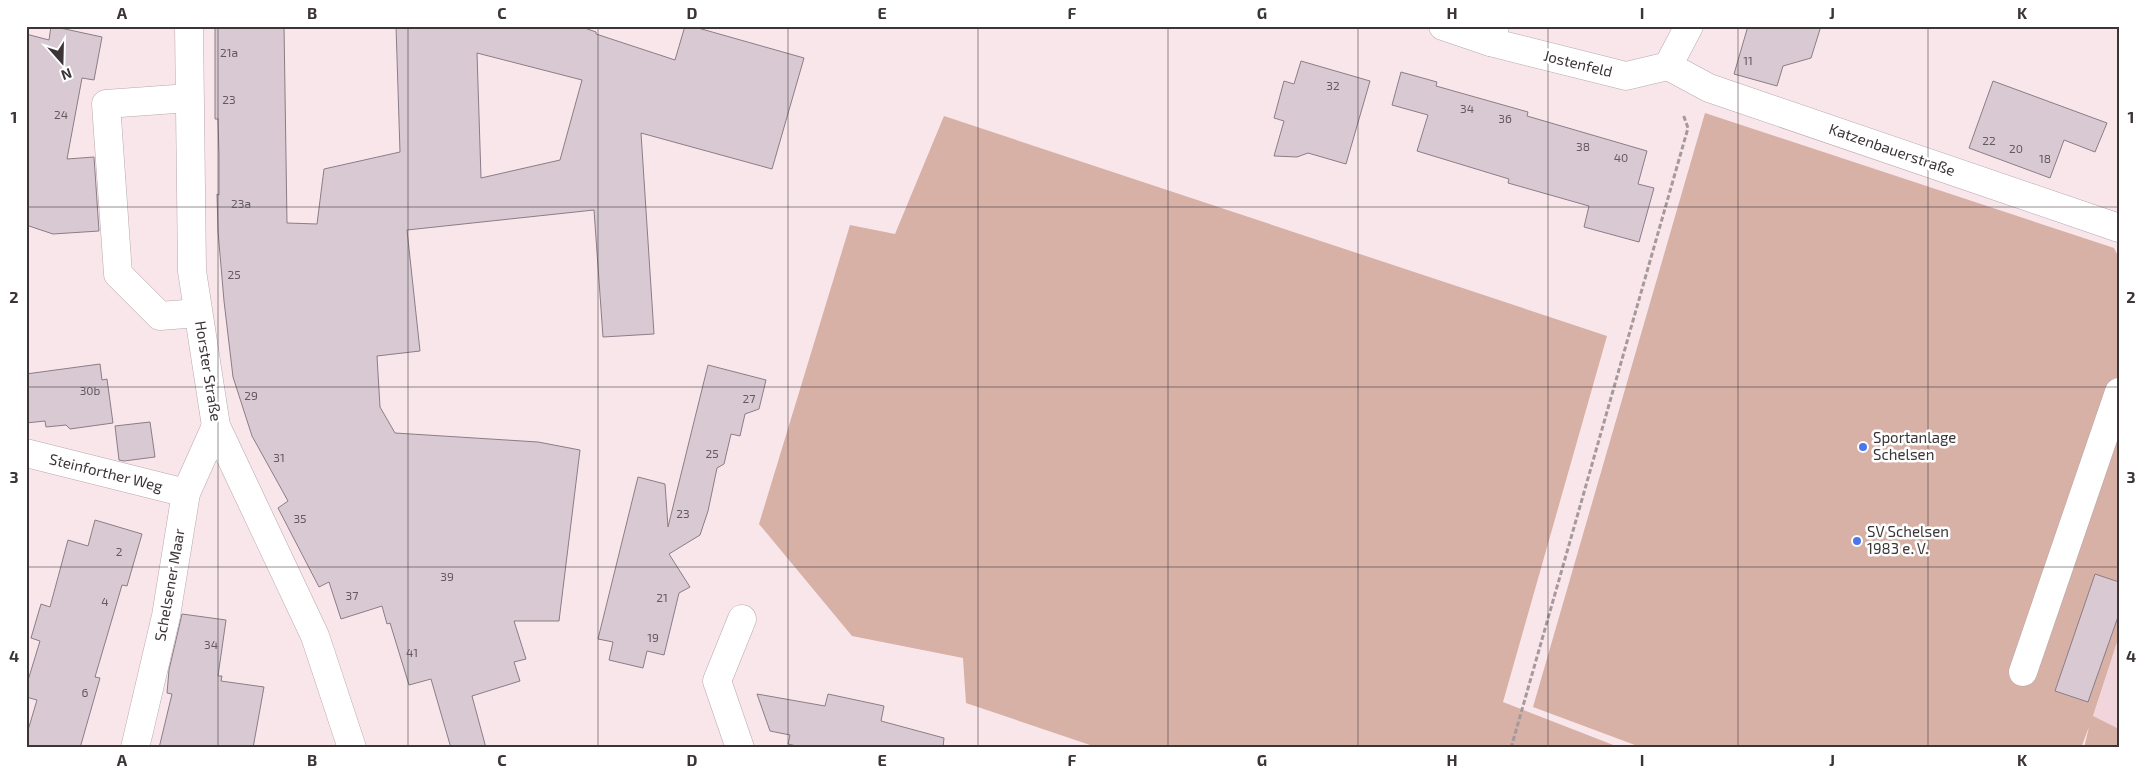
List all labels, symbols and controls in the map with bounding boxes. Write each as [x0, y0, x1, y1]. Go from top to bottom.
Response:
text: A [117, 3, 128, 22]
text: B [307, 3, 317, 22]
text: C [497, 3, 507, 22]
text: D [687, 3, 698, 22]
text: E [877, 3, 887, 22]
text: F [1068, 3, 1077, 22]
text: G [1257, 3, 1267, 22]
text: H [1446, 3, 1458, 22]
text: I [1640, 3, 1644, 22]
text: J [1829, 3, 1835, 22]
text: K [2017, 3, 2028, 22]
north arrow [38, 38, 88, 88]
house number: 21a [220, 45, 238, 59]
street label: Jostenfeld [1542, 46, 1615, 80]
house number: 11 [1743, 53, 1753, 67]
text: N [59, 65, 74, 84]
house number: 32 [1326, 78, 1340, 92]
house number: 23 [222, 92, 236, 106]
house number: 34 [1460, 101, 1474, 115]
text: 1 [11, 107, 17, 126]
house number: 24 [54, 107, 68, 121]
text: 1 [2128, 107, 2134, 126]
house number: 36 [1498, 111, 1512, 125]
street label: Katzenbauerstraße [1827, 119, 1958, 179]
house number: 22 [1982, 133, 1996, 147]
house number: 38 [1576, 139, 1590, 153]
house number: 20 [2009, 141, 2023, 155]
house number: 40 [1614, 150, 1628, 164]
house number: 18 [2039, 151, 2051, 165]
house number: 23a [231, 196, 251, 210]
house number: 25 [227, 267, 241, 281]
text: 2 [9, 287, 19, 306]
text: 2 [2126, 287, 2136, 306]
street label: Horster Straße [192, 319, 226, 422]
house number: 30b [80, 383, 101, 397]
house number: 29 [244, 388, 258, 402]
house number: 27 [743, 391, 755, 405]
place label: Sportanlage Schelsen [1873, 428, 1956, 463]
marker: Sportanlage Schelsen [1857, 441, 1869, 453]
house number: 25 [705, 446, 719, 460]
street label: Steinforther Weg [48, 449, 165, 495]
house number: 31 [273, 450, 285, 464]
text: 3 [9, 467, 19, 486]
text: 3 [2126, 467, 2136, 486]
house number: 23 [676, 506, 690, 520]
house number: 35 [293, 511, 307, 525]
place label: SV Schelsen 1983 e. V. [1867, 522, 1949, 557]
street label: Schelsener Maar [150, 527, 188, 643]
marker: SV Schelsen 1983 e. V. [1851, 535, 1863, 547]
house number: 2 [116, 544, 123, 558]
house number: 39 [440, 569, 454, 583]
house number: 37 [346, 588, 358, 602]
house number: 21 [656, 590, 668, 604]
house number: 4 [101, 594, 109, 608]
house number: 19 [647, 630, 659, 644]
house number: 34 [204, 637, 218, 651]
house number: 41 [406, 645, 418, 659]
text: 4 [9, 646, 19, 665]
text: 4 [2126, 646, 2136, 665]
house number: 6 [82, 685, 89, 699]
text: A [117, 750, 128, 769]
text: B [307, 750, 317, 769]
text: C [497, 750, 507, 769]
text: D [687, 750, 698, 769]
text: E [877, 750, 887, 769]
text: F [1068, 750, 1077, 769]
text: G [1257, 750, 1267, 769]
text: H [1446, 750, 1458, 769]
text: I [1640, 750, 1644, 769]
text: J [1829, 750, 1835, 769]
text: K [2017, 750, 2028, 769]

